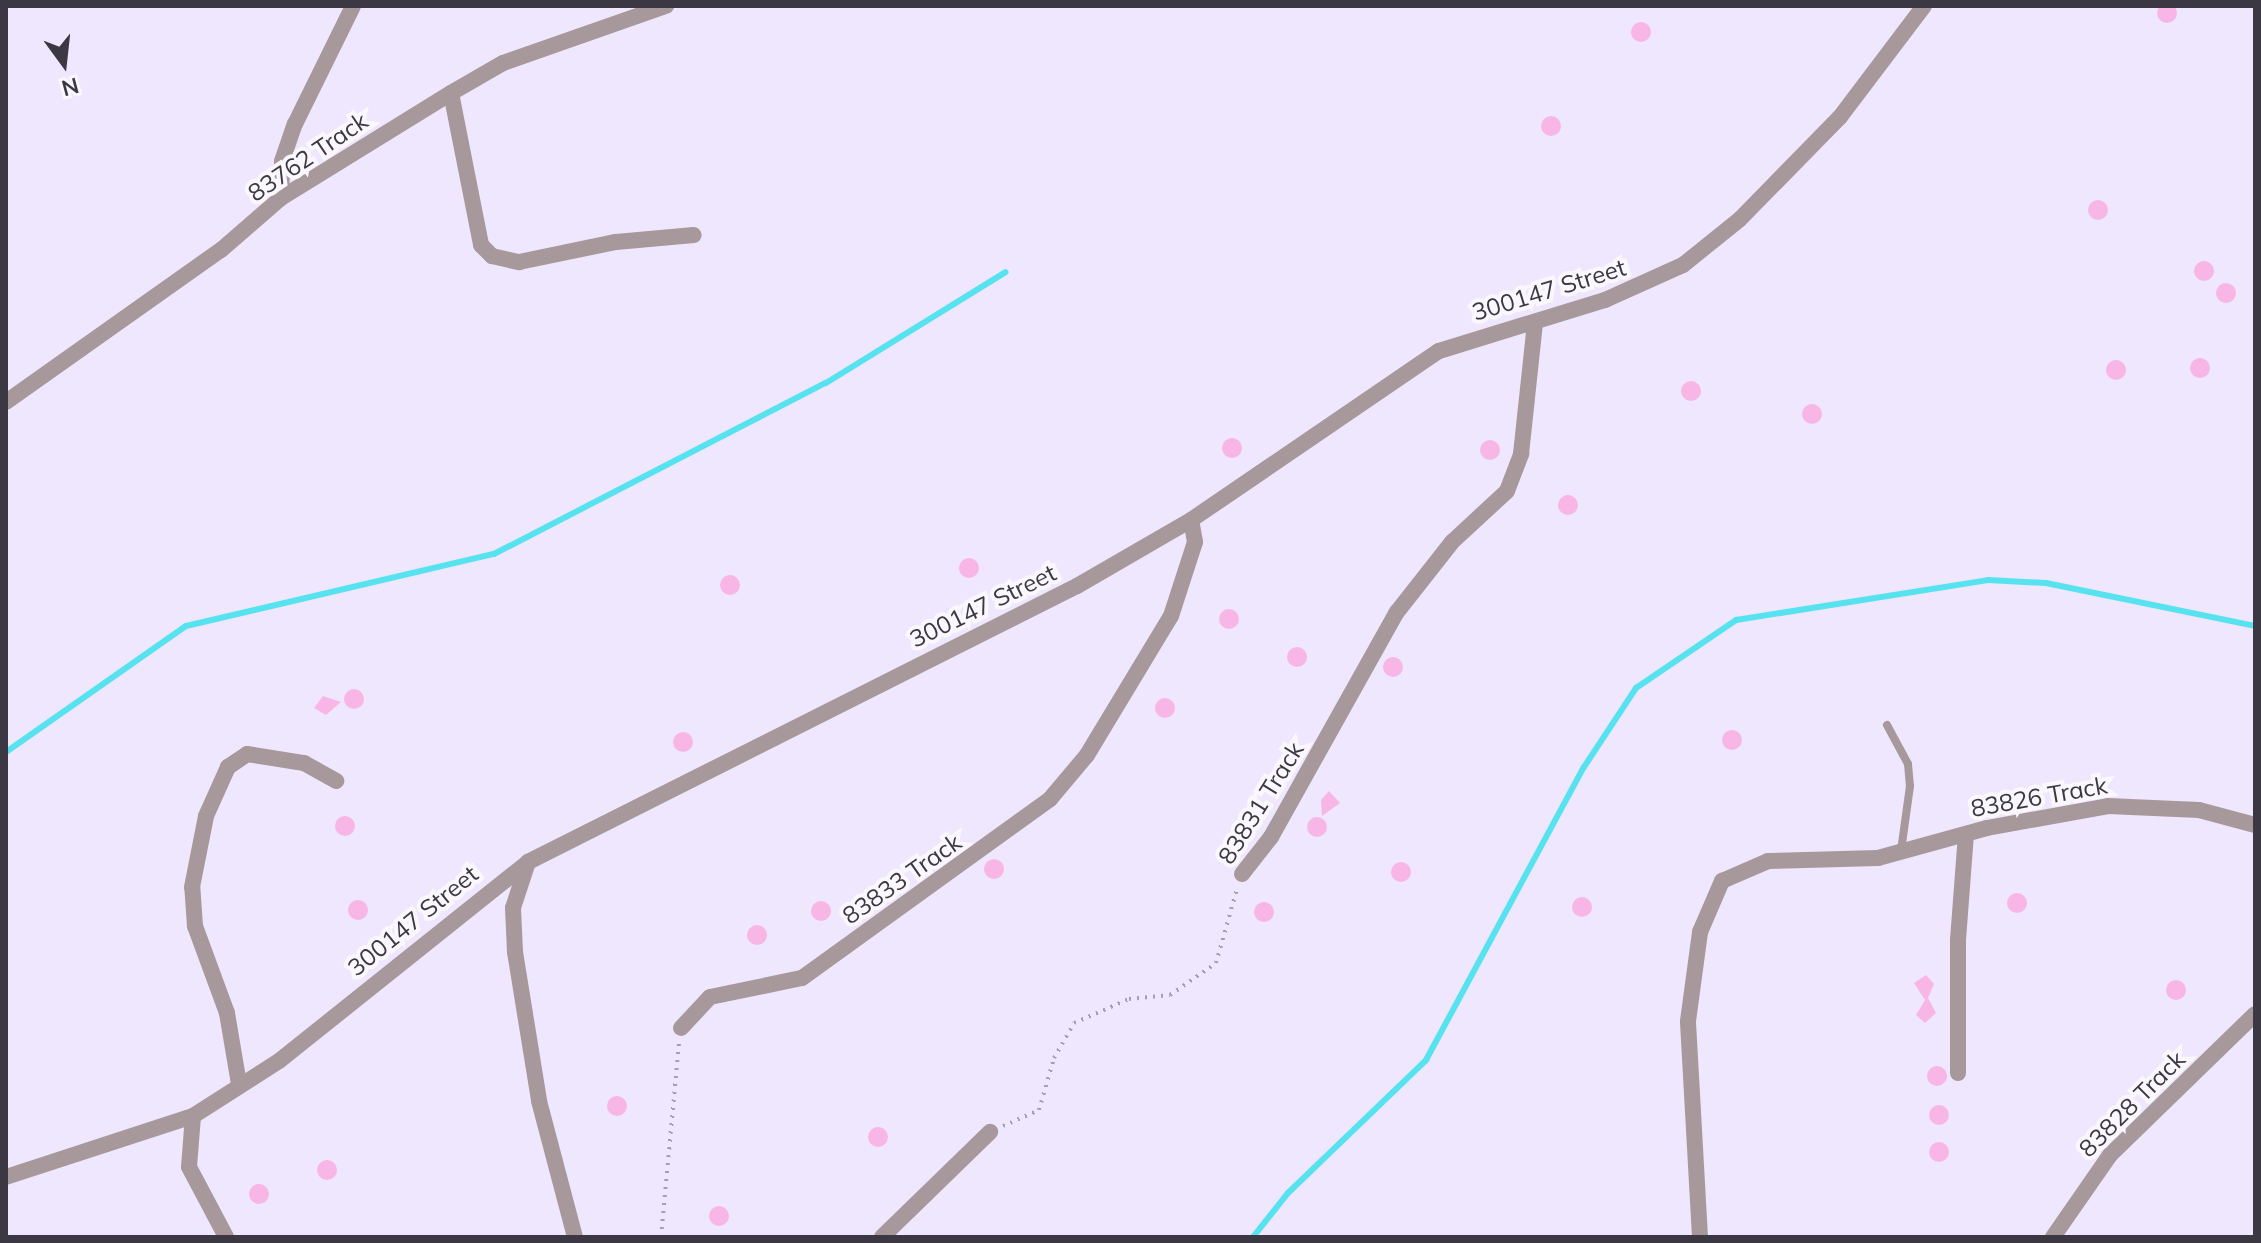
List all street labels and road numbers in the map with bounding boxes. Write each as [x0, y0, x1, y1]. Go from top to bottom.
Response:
street label: 83762 Track [243, 106, 373, 208]
street label: 300147 Street [1469, 253, 1629, 327]
street label: 300147 Street [905, 558, 1061, 654]
street label: 83831 Track [1212, 737, 1310, 869]
street label: 83826 Track [1968, 771, 2110, 823]
street label: 83833 Track [837, 828, 967, 930]
street label: 300147 Street [342, 860, 484, 982]
street label: 83828 Track [2073, 1045, 2191, 1163]

